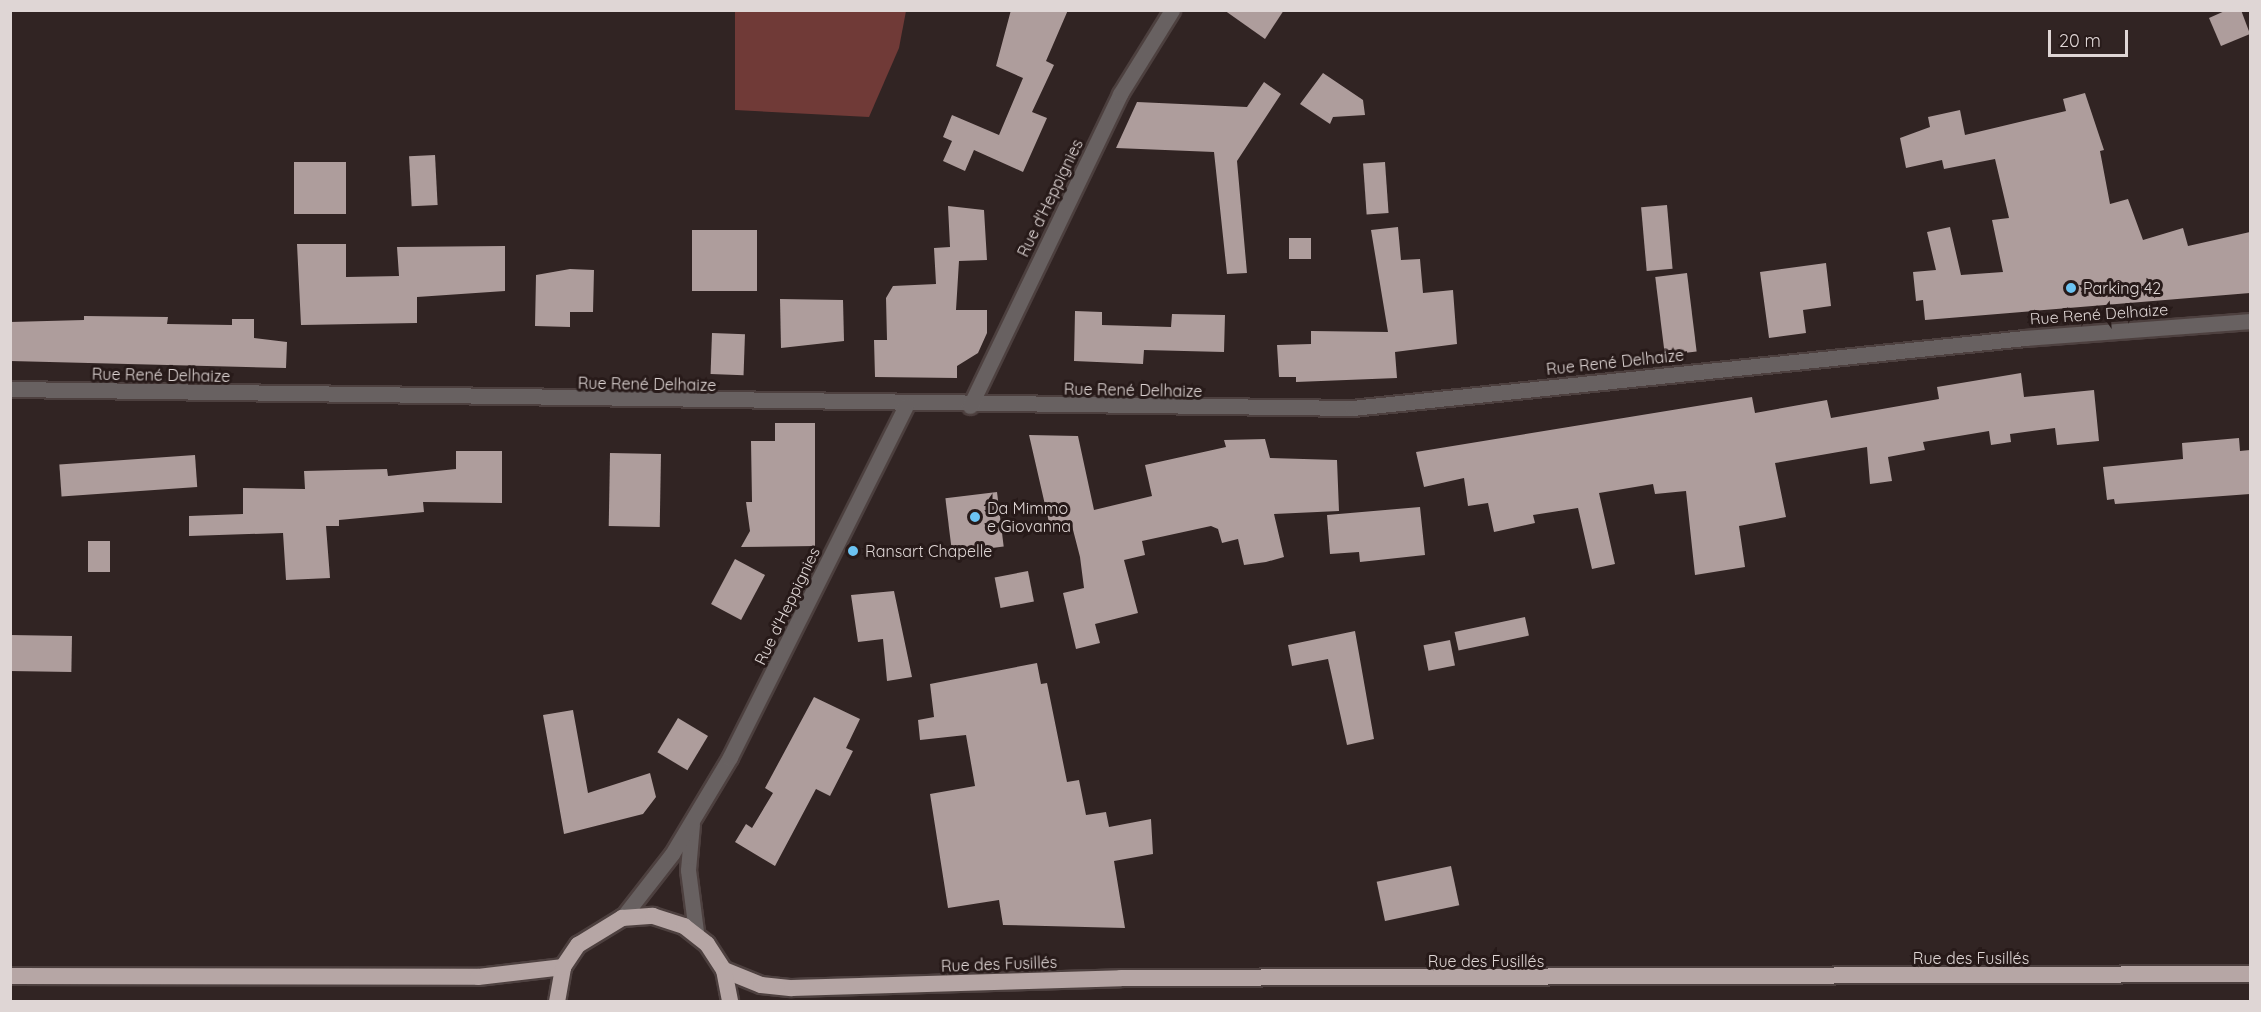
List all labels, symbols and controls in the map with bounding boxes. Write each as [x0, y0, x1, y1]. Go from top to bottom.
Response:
scale bar [2051, 18, 2130, 56]
text: 20 m [2059, 29, 2101, 52]
street label: Rue d'Heppignies [1013, 136, 1087, 260]
place label: Parking 42 [2083, 278, 2161, 298]
marker: Parking 42 [2064, 281, 2078, 295]
street label: Rue René Delhaize [2029, 300, 2169, 328]
street label: Rue René Delhaize [1545, 345, 1685, 379]
street label: Rue René Delhaize [92, 364, 230, 386]
street label: Rue René Delhaize [578, 373, 716, 395]
street label: Rue René Delhaize [1064, 379, 1202, 401]
place label: Da Mimmo e Giovanna [987, 498, 1071, 536]
marker: Da Mimmo e Giovanna [968, 510, 982, 524]
place label: Ransart Chapelle [865, 541, 992, 561]
street label: Rue d'Heppignies [750, 544, 824, 668]
marker: Ransart Chapelle [846, 544, 860, 558]
street label: Rue des Fusillés [1913, 948, 2029, 968]
street label: Rue des Fusillés [1428, 951, 1544, 971]
street label: Rue des Fusillés [941, 952, 1057, 976]

